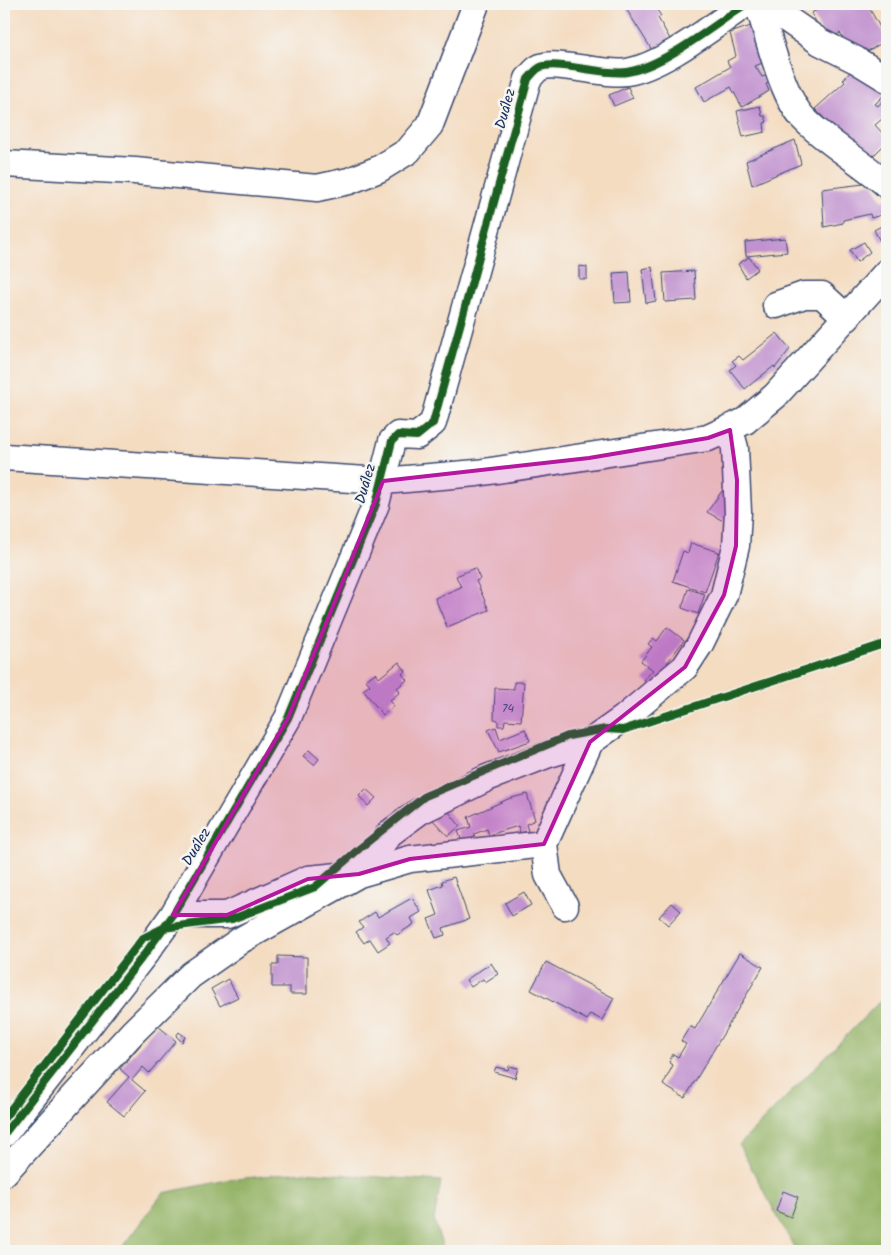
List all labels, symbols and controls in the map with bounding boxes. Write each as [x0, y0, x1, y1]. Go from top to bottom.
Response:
street label: Duález [489, 86, 523, 132]
street label: Duález [349, 461, 383, 507]
house number: 74 [502, 699, 514, 718]
street label: Duález [176, 823, 218, 871]

